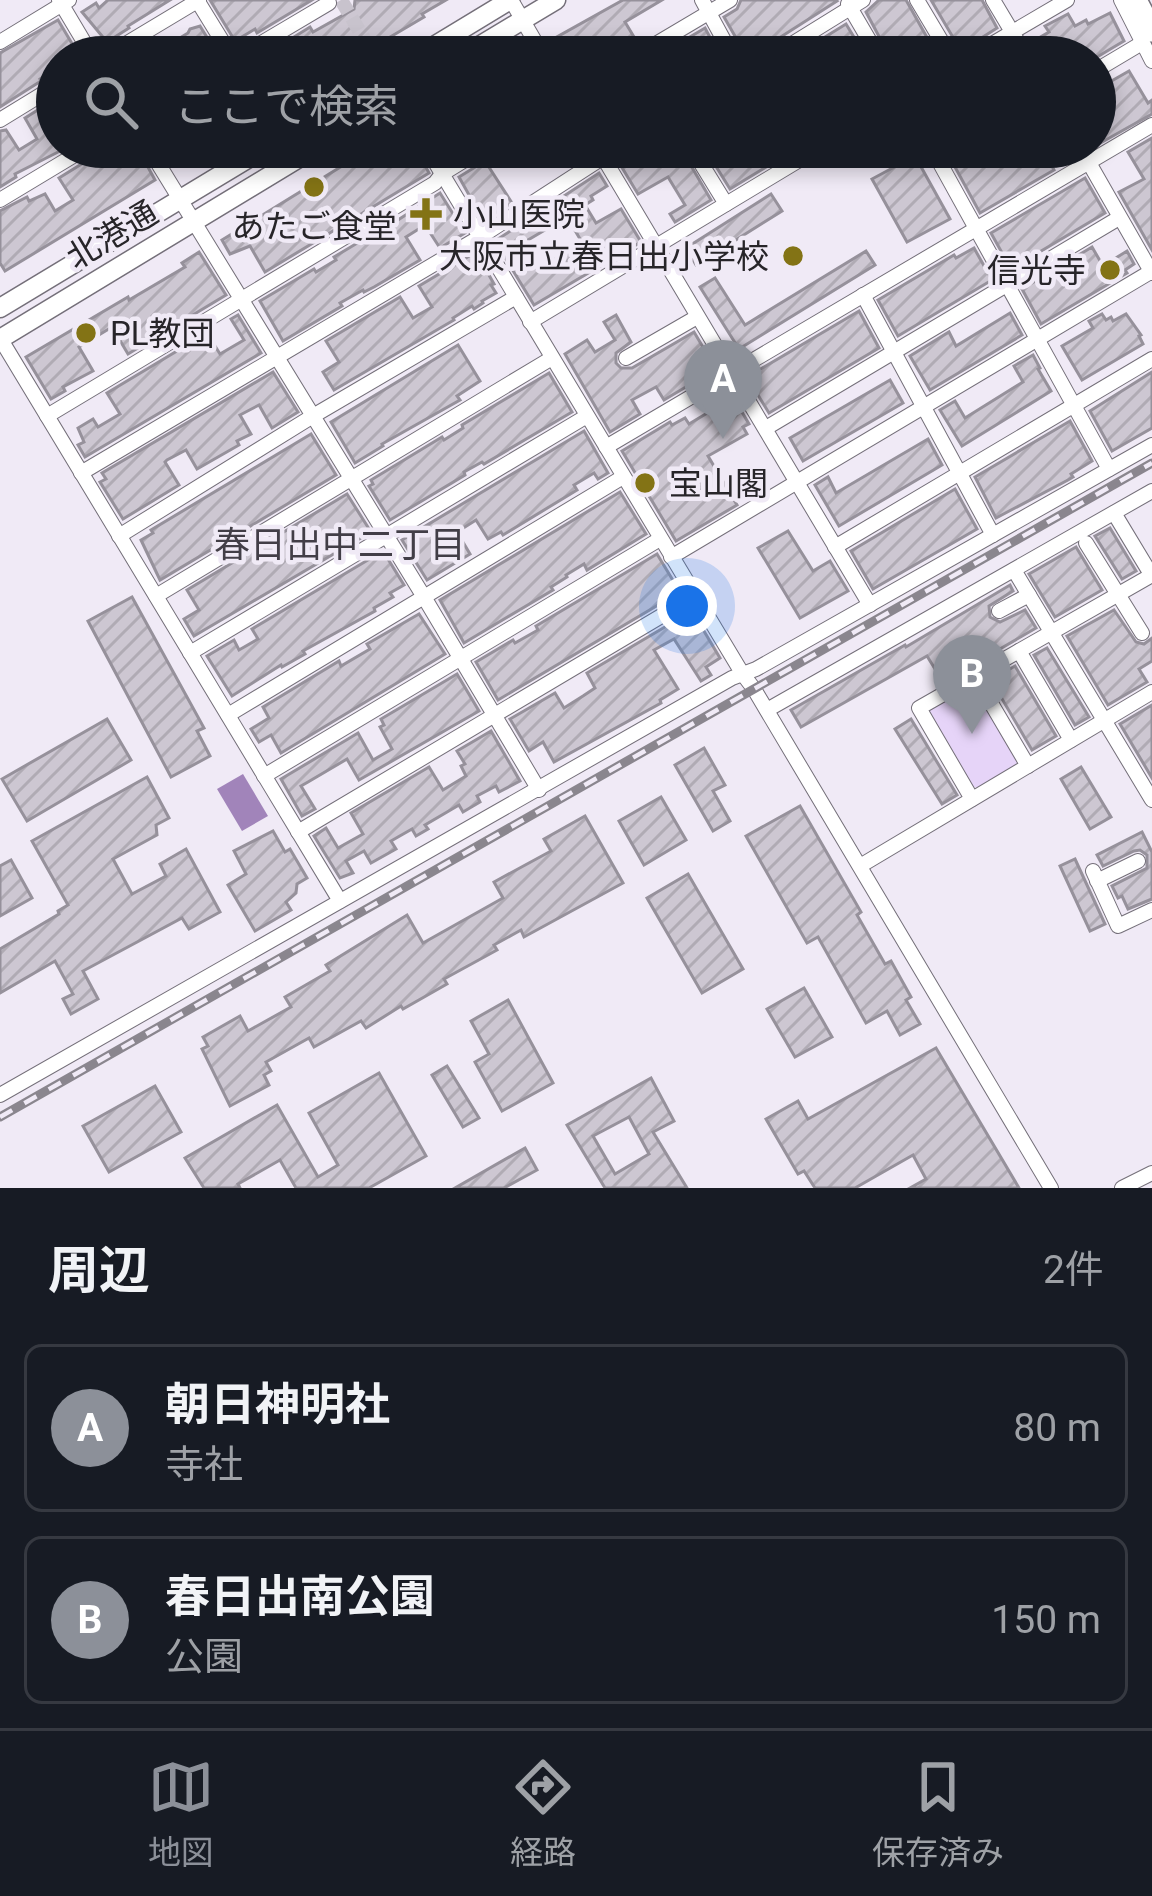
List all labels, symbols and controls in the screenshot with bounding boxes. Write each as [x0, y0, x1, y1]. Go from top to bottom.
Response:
search box [36, 36, 1116, 168]
icon: search [78, 69, 144, 135]
text: ここで検索 [174, 80, 399, 133]
marker: あたご食堂 [301, 174, 327, 200]
street label: 北港通 [60, 193, 164, 277]
place label: 小山医院 [453, 195, 585, 234]
marker: 小山医院 [410, 198, 442, 230]
place label: あたご食堂 [232, 207, 397, 246]
place label: 大阪市立春日出小学校 [439, 237, 769, 276]
marker: 大阪市立春日出小学校 [780, 243, 806, 269]
place label: 信光寺 [987, 251, 1086, 290]
marker: 信光寺 [1097, 257, 1123, 283]
place label: PL教団 [110, 314, 215, 353]
marker: PL教団 [73, 320, 99, 346]
pin: A [684, 340, 762, 439]
place label: 宝山閣 [669, 464, 768, 503]
marker: 宝山閣 [632, 470, 658, 496]
district label: 春日出中二丁目 [214, 524, 466, 566]
your location [657, 576, 717, 636]
pin: B [933, 635, 1011, 734]
text: 周辺 [48, 1241, 150, 1300]
text: 2件 [1043, 1247, 1104, 1293]
text: 朝日神明社 [165, 1378, 390, 1431]
text: A [77, 1405, 103, 1451]
text: 80 m [1013, 1405, 1101, 1451]
text: 寺社 [165, 1442, 243, 1488]
text: 春日出南公園 [165, 1570, 435, 1623]
text: B [78, 1597, 102, 1643]
text: 150 m [991, 1597, 1101, 1643]
text: 公園 [165, 1634, 243, 1680]
tab: 地図 [148, 1754, 214, 1874]
tab: 経路 [510, 1754, 576, 1874]
tab: 保存済み [872, 1754, 1004, 1874]

